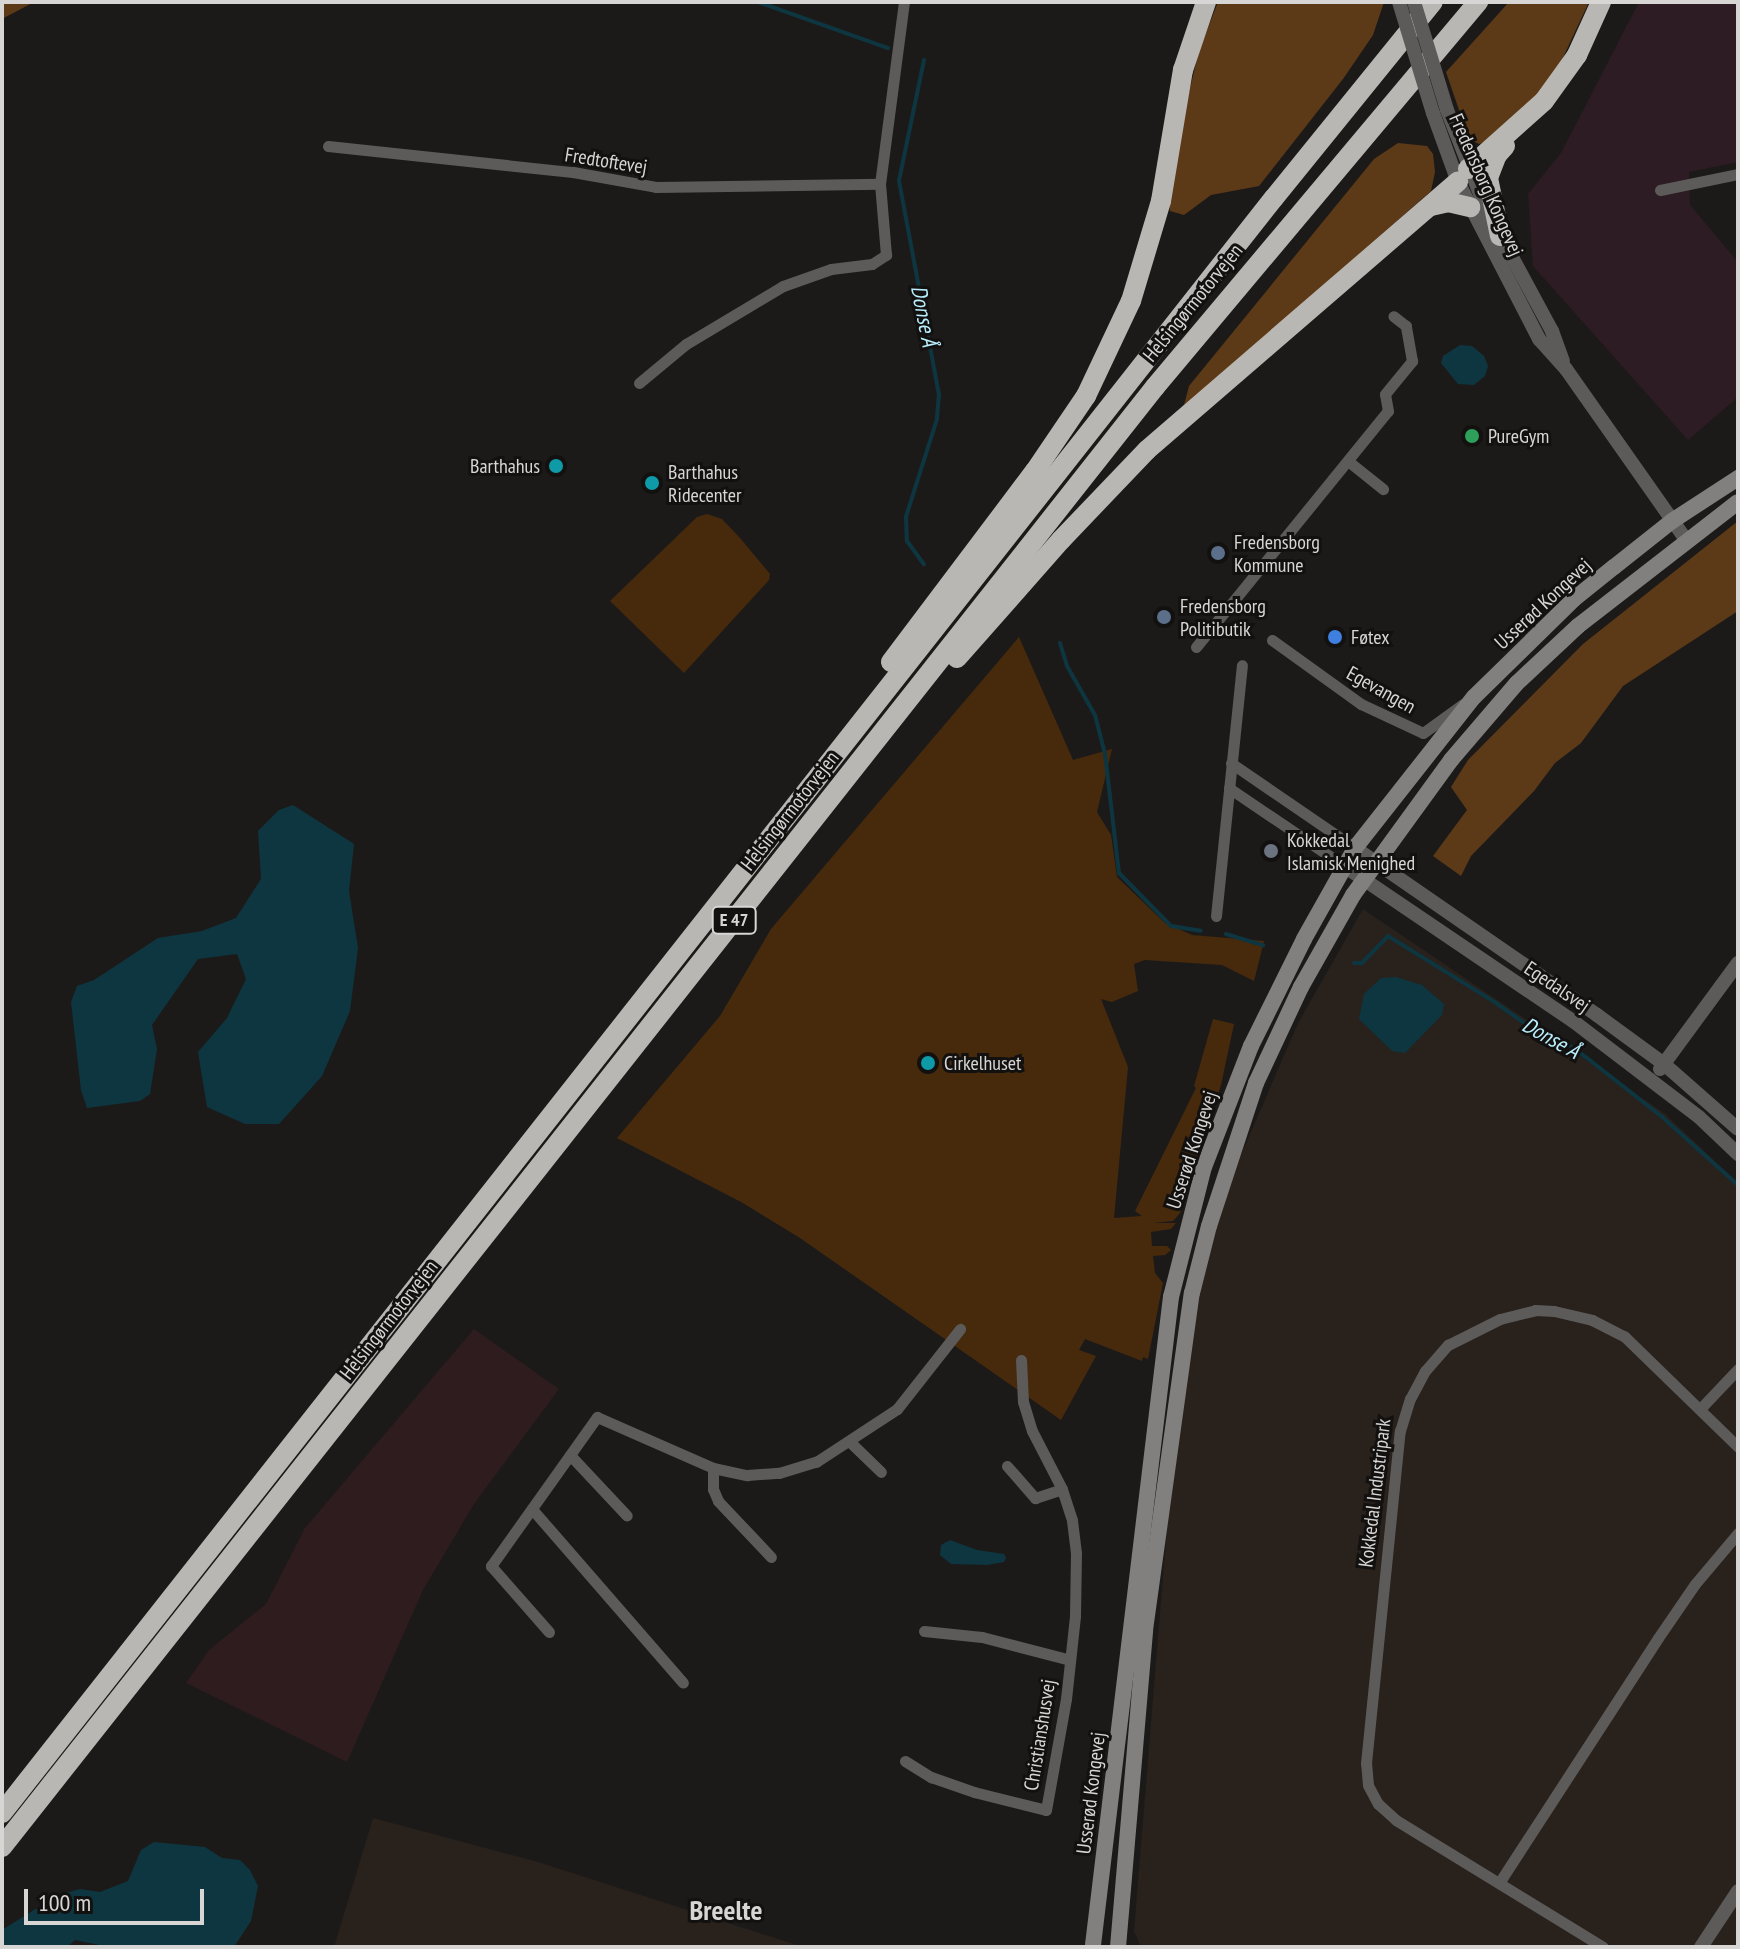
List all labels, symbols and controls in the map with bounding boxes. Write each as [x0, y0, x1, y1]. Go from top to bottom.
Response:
street label: Fredensborg Kongevej [1444, 110, 1528, 260]
street label: Fredtoftevej [563, 143, 649, 179]
street label: Helsingørmotorvejen [1138, 239, 1248, 367]
water label: Donse Å [905, 283, 943, 349]
place label: PureGym [1488, 424, 1549, 448]
marker: PureGym [1463, 427, 1481, 445]
place label: Barthahus [470, 454, 540, 478]
marker: Barthahus [547, 457, 565, 475]
place label: Barthahus Ridecenter [668, 460, 742, 507]
marker: Barthahus Ridecenter [643, 474, 661, 492]
place label: Fredensborg Kommune [1234, 530, 1320, 577]
marker: Fredensborg Kommune [1209, 544, 1227, 562]
street label: Usserød Kongevej [1490, 553, 1596, 655]
place label: Fredensborg Politibutik [1180, 594, 1266, 641]
marker: Fredensborg Politibutik [1155, 608, 1173, 626]
place label: Føtex [1351, 625, 1389, 649]
marker: Føtex [1326, 628, 1344, 646]
street label: Egevangen [1342, 661, 1420, 719]
street label: Helsingørmotorvejen [736, 747, 844, 875]
place label: Kokkedal Islamisk Menighed [1287, 828, 1416, 875]
marker: Kokkedal Islamisk Menighed [1262, 842, 1280, 860]
road number: E 47 [710, 906, 758, 934]
street label: Egedalsvej [1520, 956, 1594, 1018]
water label: Donse Å [1517, 1011, 1585, 1065]
place label: Cirkelhuset [944, 1051, 1021, 1075]
marker: Cirkelhuset [919, 1054, 937, 1072]
street label: Usserød Kongevej [1162, 1088, 1222, 1212]
street label: Helsingørmotorvejen [335, 1256, 443, 1384]
street label: Kokkedal Industripark [1354, 1417, 1396, 1569]
street label: Christianshusvej [1019, 1678, 1061, 1792]
street label: Usserød Kongevej [1072, 1731, 1110, 1855]
scale bar [28, 1873, 208, 1923]
text: 100 m [38, 1887, 91, 1918]
district label: Breelte [690, 1893, 762, 1927]

